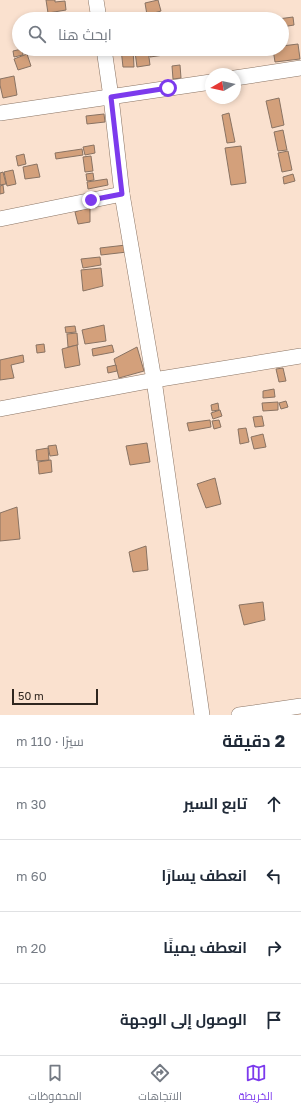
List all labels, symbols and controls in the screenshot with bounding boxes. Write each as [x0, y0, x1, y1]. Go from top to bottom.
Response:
search box [12, 12, 289, 56]
icon: search [26, 23, 48, 45]
text: ابحث هنا [58, 25, 112, 43]
north arrow [205, 68, 241, 104]
route start [159, 79, 177, 97]
route end [82, 191, 100, 209]
scale bar [12, 687, 98, 706]
text: 50 m [18, 689, 44, 702]
text: 2 دقيقة [222, 730, 285, 751]
text: سيرًا · 110 m [16, 733, 84, 749]
icon: ahead [263, 793, 285, 815]
text: تابع السير [184, 794, 247, 812]
text: 30 m [16, 796, 46, 812]
icon: left [263, 865, 285, 887]
text: انعطف يسارًا [161, 866, 247, 884]
text: 60 m [16, 868, 47, 884]
icon: right [263, 937, 285, 959]
text: انعطف يمينًا [163, 938, 247, 956]
text: 20 m [16, 940, 46, 956]
icon: arrive [263, 1009, 285, 1031]
text: الوصول إلى الوجهة [120, 1010, 247, 1028]
tab: المحفوظات [28, 1062, 82, 1106]
tab: الاتجاهات [138, 1062, 182, 1106]
tab: الخريطة [238, 1062, 273, 1106]

